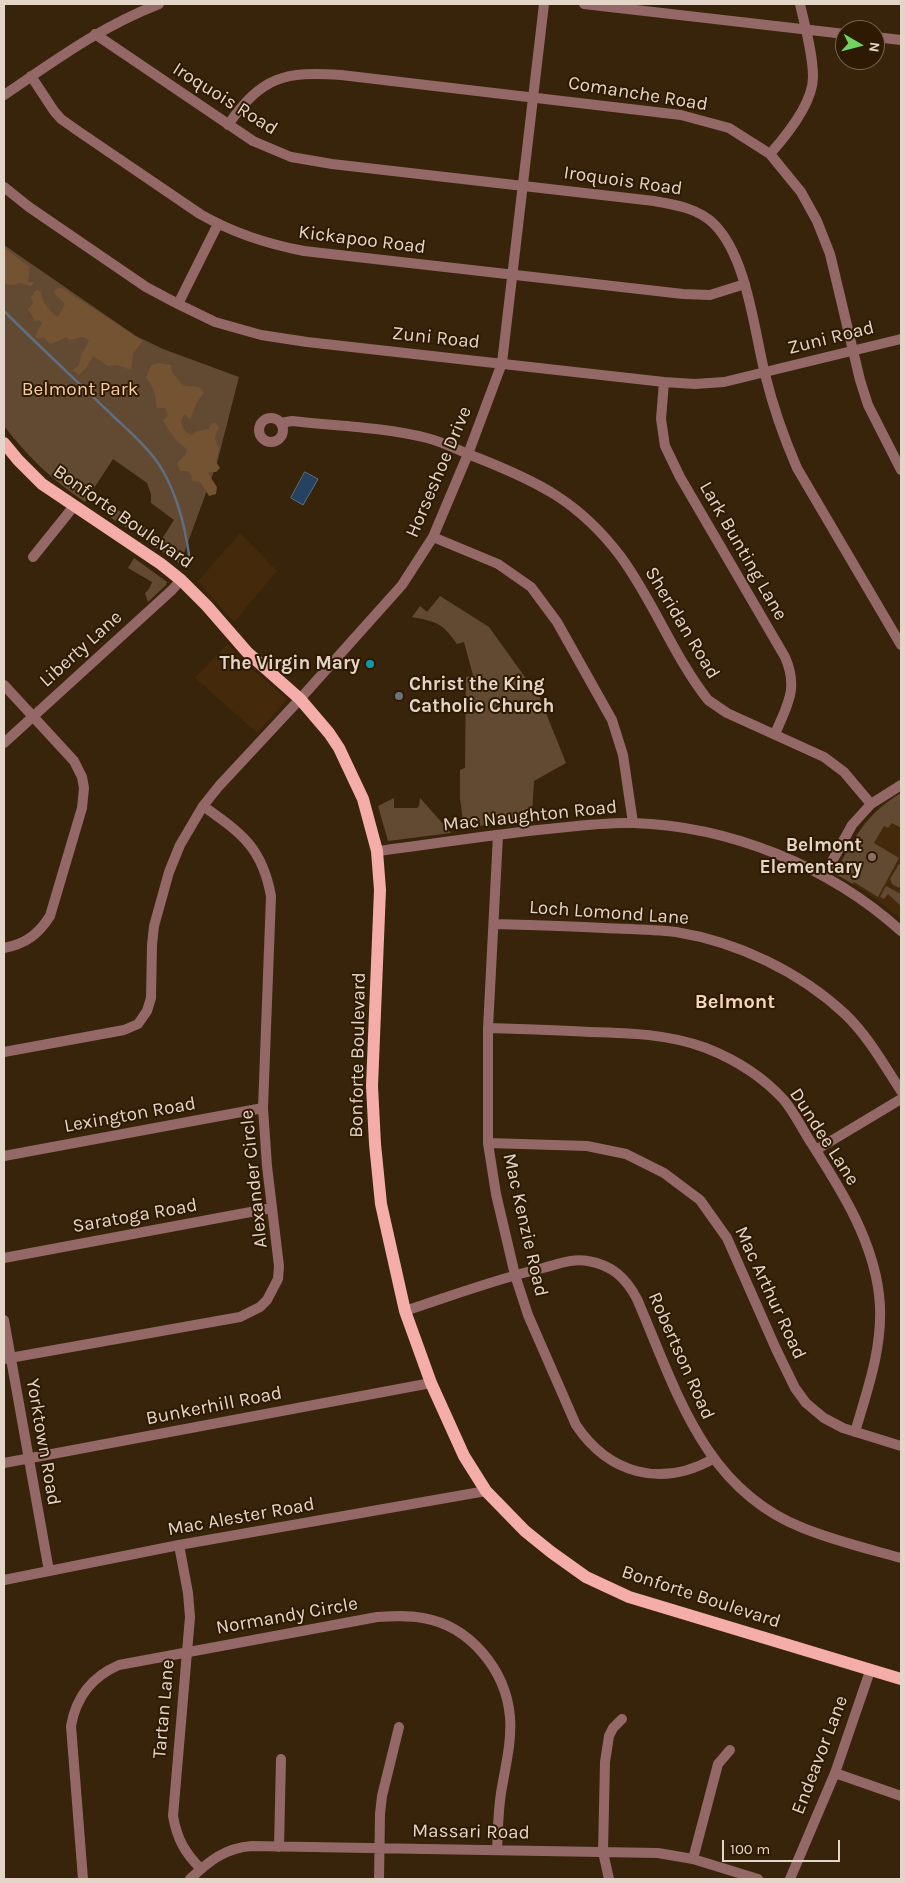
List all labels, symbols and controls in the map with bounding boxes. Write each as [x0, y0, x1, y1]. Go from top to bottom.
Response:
north arrow [835, 20, 885, 70]
text: N [865, 41, 883, 53]
street label: Iroquois Road [168, 58, 282, 140]
street label: Comanche Road [567, 72, 709, 116]
street label: Iroquois Road [562, 161, 684, 201]
street label: Kickapoo Road [297, 221, 427, 259]
street label: Zuni Road [785, 316, 877, 360]
street label: Zuni Road [391, 322, 481, 354]
park label: Belmont Park [22, 379, 138, 401]
street label: Horseshoe Drive [401, 403, 477, 541]
street label: Bonforte Boulevard [49, 460, 197, 574]
street label: Lark Bunting Lane [694, 478, 792, 624]
street label: Sheridan Road [640, 563, 724, 683]
street label: Liberty Lane [35, 606, 127, 692]
place label: The Virgin Mary [220, 653, 360, 675]
marker: The Virgin Mary [364, 658, 376, 670]
place label: Christ the King Catholic Church [409, 674, 554, 718]
marker: Christ the King Catholic Church [393, 690, 405, 702]
street label: Mac Naughton Road [442, 796, 618, 836]
place label: Belmont Elementary [759, 835, 862, 879]
marker: Belmont Elementary [866, 851, 878, 863]
street label: Loch Lomond Lane [528, 896, 690, 930]
street label: Bonforte Boulevard [345, 972, 371, 1138]
district label: Belmont [695, 990, 775, 1014]
street label: Dundee Lane [784, 1084, 864, 1190]
street label: Lexington Road [62, 1092, 198, 1138]
street label: Alexander Circle [235, 1109, 273, 1249]
street label: Mac Kenzie Road [497, 1151, 553, 1299]
street label: Saratoga Road [71, 1194, 199, 1238]
street label: Mac Arthur Road [729, 1223, 811, 1363]
street label: Robertson Road [643, 1289, 719, 1423]
street label: Yorktown Road [21, 1377, 65, 1507]
street label: Bunkerhill Road [144, 1382, 284, 1430]
street label: Mac Alester Road [166, 1493, 316, 1541]
street label: Bonforte Boulevard [619, 1561, 783, 1633]
street label: Normandy Circle [214, 1592, 360, 1640]
street label: Tartan Lane [148, 1659, 180, 1759]
street label: Endeavor Lane [787, 1692, 853, 1818]
street label: Massari Road [412, 1820, 530, 1844]
scale bar [725, 1830, 842, 1862]
text: 100 m [730, 1840, 770, 1858]

